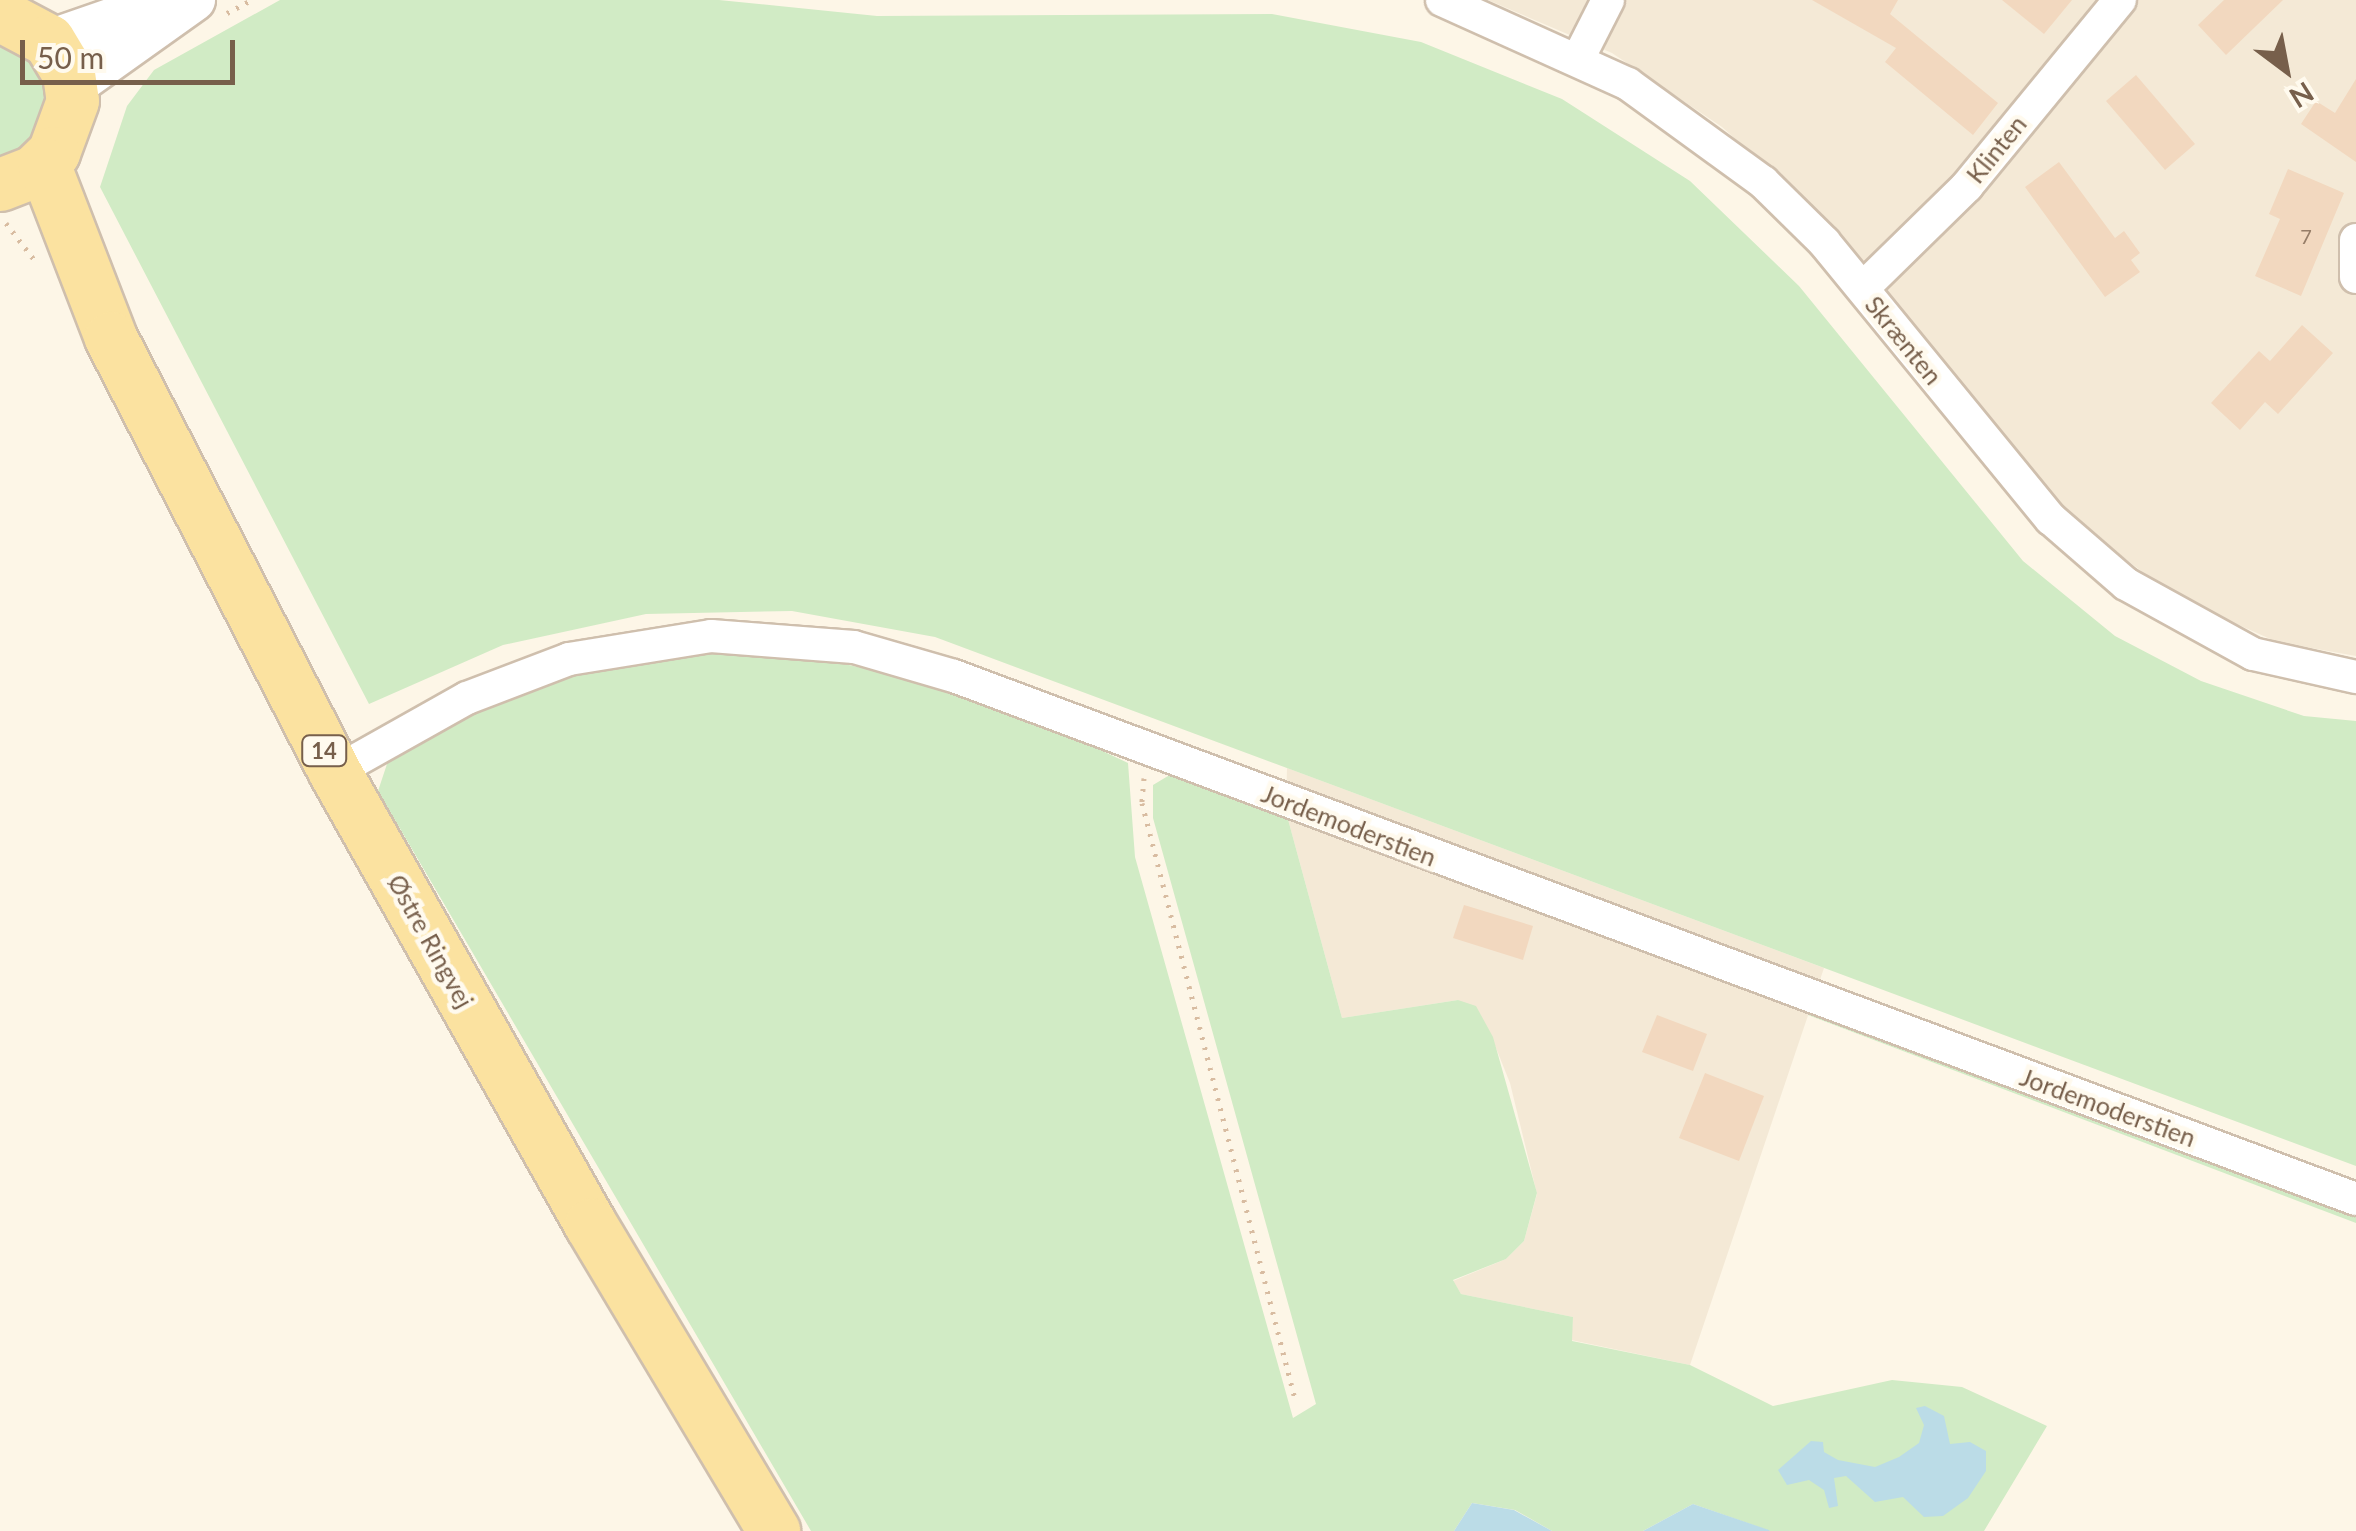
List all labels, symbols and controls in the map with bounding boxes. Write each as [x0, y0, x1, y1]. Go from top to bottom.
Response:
scale bar [25, 20, 240, 82]
north arrow [2236, 20, 2336, 120]
text: 50 m [37, 39, 104, 75]
text: N [2284, 75, 2320, 116]
street label: Klinten [1960, 109, 2032, 189]
house number: 7 [2300, 224, 2312, 248]
street label: Skrænten [1859, 290, 1949, 390]
road number: 14 [299, 734, 349, 768]
street label: Jordemoderstien [1258, 778, 1440, 872]
street label: Østre Ringvej [382, 869, 480, 1013]
street label: Jordemoderstien [2016, 1061, 2200, 1153]

